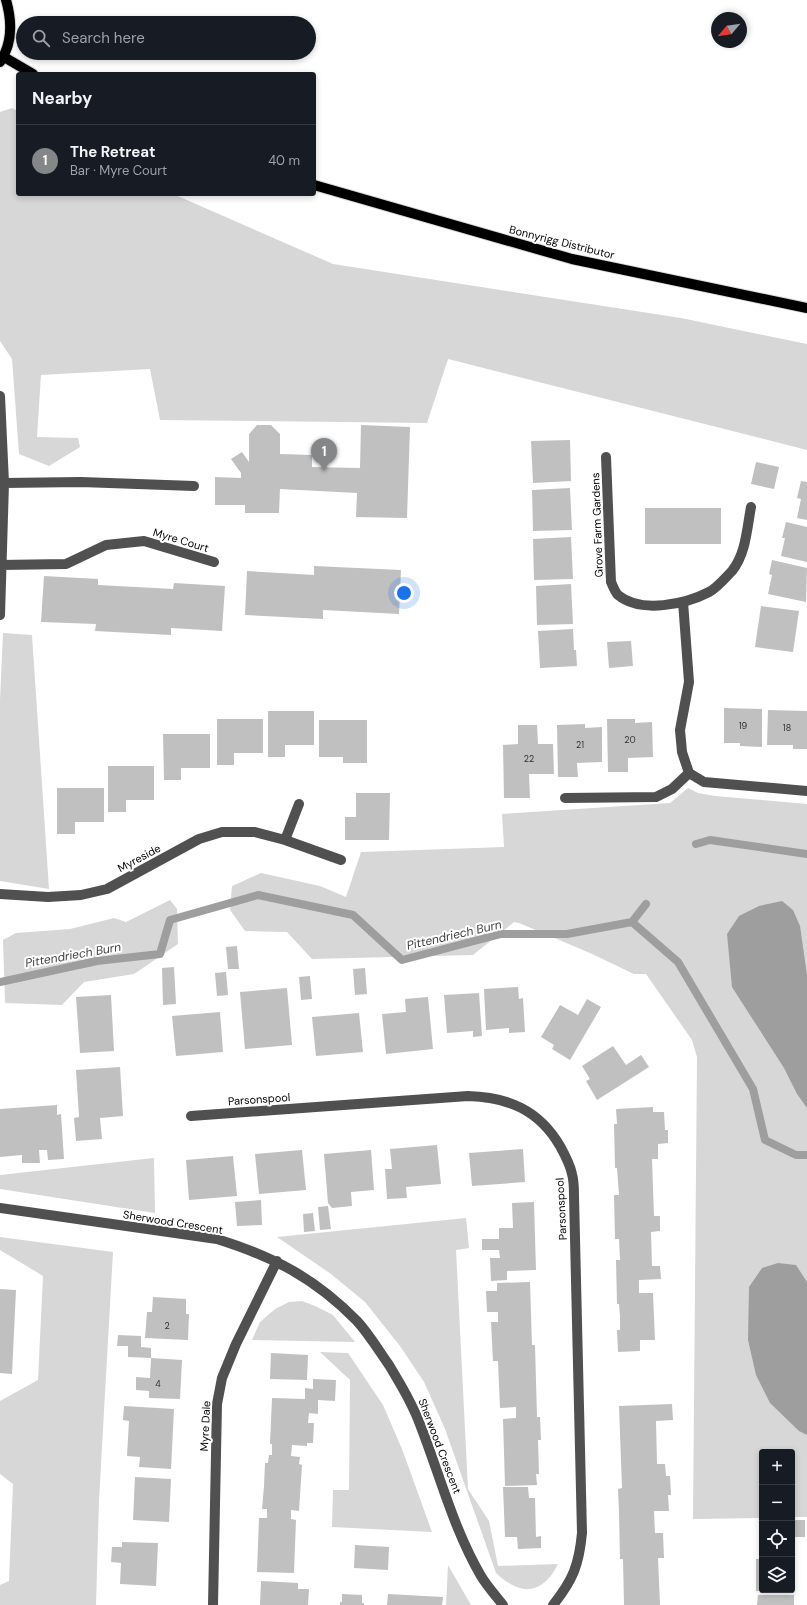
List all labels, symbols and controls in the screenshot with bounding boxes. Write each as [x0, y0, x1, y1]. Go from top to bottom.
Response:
north arrow [711, 12, 747, 48]
search box [16, 16, 316, 60]
icon: search [30, 27, 52, 49]
text: Search here [62, 28, 145, 48]
text: Nearby [32, 87, 92, 109]
text: The Retreat [70, 142, 155, 162]
text: 1 [43, 152, 47, 169]
text: 40 m [268, 152, 300, 169]
text: Bar · Myre Court [70, 162, 167, 179]
street label: Bonnyrigg Distributor [508, 222, 616, 262]
pin: 1 [311, 438, 337, 471]
street label: Grove Farm Gardens [588, 472, 606, 578]
street label: Myre Court [151, 525, 211, 555]
your location [394, 583, 414, 603]
house number: 19 [739, 720, 748, 732]
house number: 18 [783, 722, 791, 734]
house number: 20 [624, 734, 636, 746]
house number: 21 [576, 739, 584, 751]
house number: 22 [524, 753, 534, 765]
street label: Myreside [115, 841, 163, 875]
water label: Pittendriech Burn [405, 916, 503, 954]
water label: Pittendriech Burn [24, 939, 122, 971]
street label: Parsonspool [227, 1090, 291, 1108]
street label: Parsonspool [552, 1177, 570, 1241]
street label: Sherwood Crescent [122, 1207, 224, 1237]
house number: 2 [164, 1320, 170, 1332]
house number: 4 [155, 1378, 161, 1390]
street label: Sherwood Crescent [415, 1396, 465, 1496]
street label: Myre Dale [197, 1400, 213, 1452]
map controls [759, 1449, 795, 1593]
button: + [759, 1449, 795, 1485]
button: − [759, 1485, 795, 1521]
button: locate [759, 1521, 795, 1557]
button: layers [759, 1557, 795, 1593]

